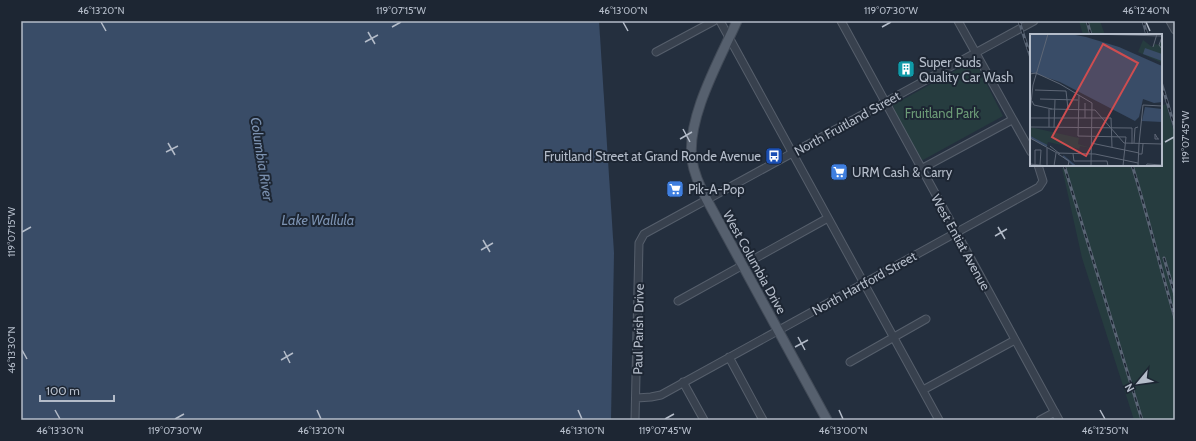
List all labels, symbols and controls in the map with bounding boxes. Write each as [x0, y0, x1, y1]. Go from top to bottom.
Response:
text: 46°13'20"N [77, 4, 125, 17]
text: 119°07'15"W [376, 4, 427, 17]
text: 46°13'00"N [599, 4, 647, 17]
text: 119°07'30"W [864, 4, 918, 17]
text: 46°12'40"N [1122, 4, 1170, 17]
inset map [1030, 34, 1162, 166]
place label: Super Suds Quality Car Wash [919, 54, 1013, 85]
building icon: Super Suds Quality Car Wash [896, 59, 916, 79]
street label: North Fruitland Street [791, 87, 903, 159]
park label: Fruitland Park [905, 105, 979, 121]
text: 119°07'45"W [1179, 110, 1192, 163]
water label: Columbia River [246, 116, 278, 203]
bus stop icon: Fruitland Street at Grand Ronde Avenue [764, 146, 784, 166]
place label: Fruitland Street at Grand Ronde Avenue [544, 148, 761, 164]
supermarket icon: URM Cash & Carry [829, 162, 849, 182]
place label: URM Cash & Carry [852, 164, 953, 180]
supermarket icon: Pik-A-Pop [665, 179, 685, 199]
place label: Pik-A-Pop [688, 181, 744, 197]
street label: West Entiat Avenue [928, 191, 994, 293]
text: 119°07'15"W [5, 206, 18, 257]
street label: West Columbia Drive [720, 208, 790, 317]
water label: Lake Wallula [282, 211, 354, 229]
street label: North Hartford Street [809, 247, 920, 318]
street label: Paul Parish Drive [629, 283, 647, 375]
text: 46°13'30"N [5, 326, 18, 374]
north arrow [1118, 363, 1158, 403]
scale bar [40, 377, 114, 403]
text: N [1121, 381, 1137, 395]
text: 100 m [46, 383, 80, 398]
text: 46°13'30"N [36, 424, 84, 437]
text: 119°07'30"W [148, 424, 202, 437]
text: 46°13'20"N [297, 424, 345, 437]
text: 46°13'10"N [559, 424, 605, 437]
text: 119°07'45"W [639, 424, 692, 437]
text: 46°13'00"N [819, 424, 867, 437]
text: 46°12'50"N [1081, 424, 1129, 437]

